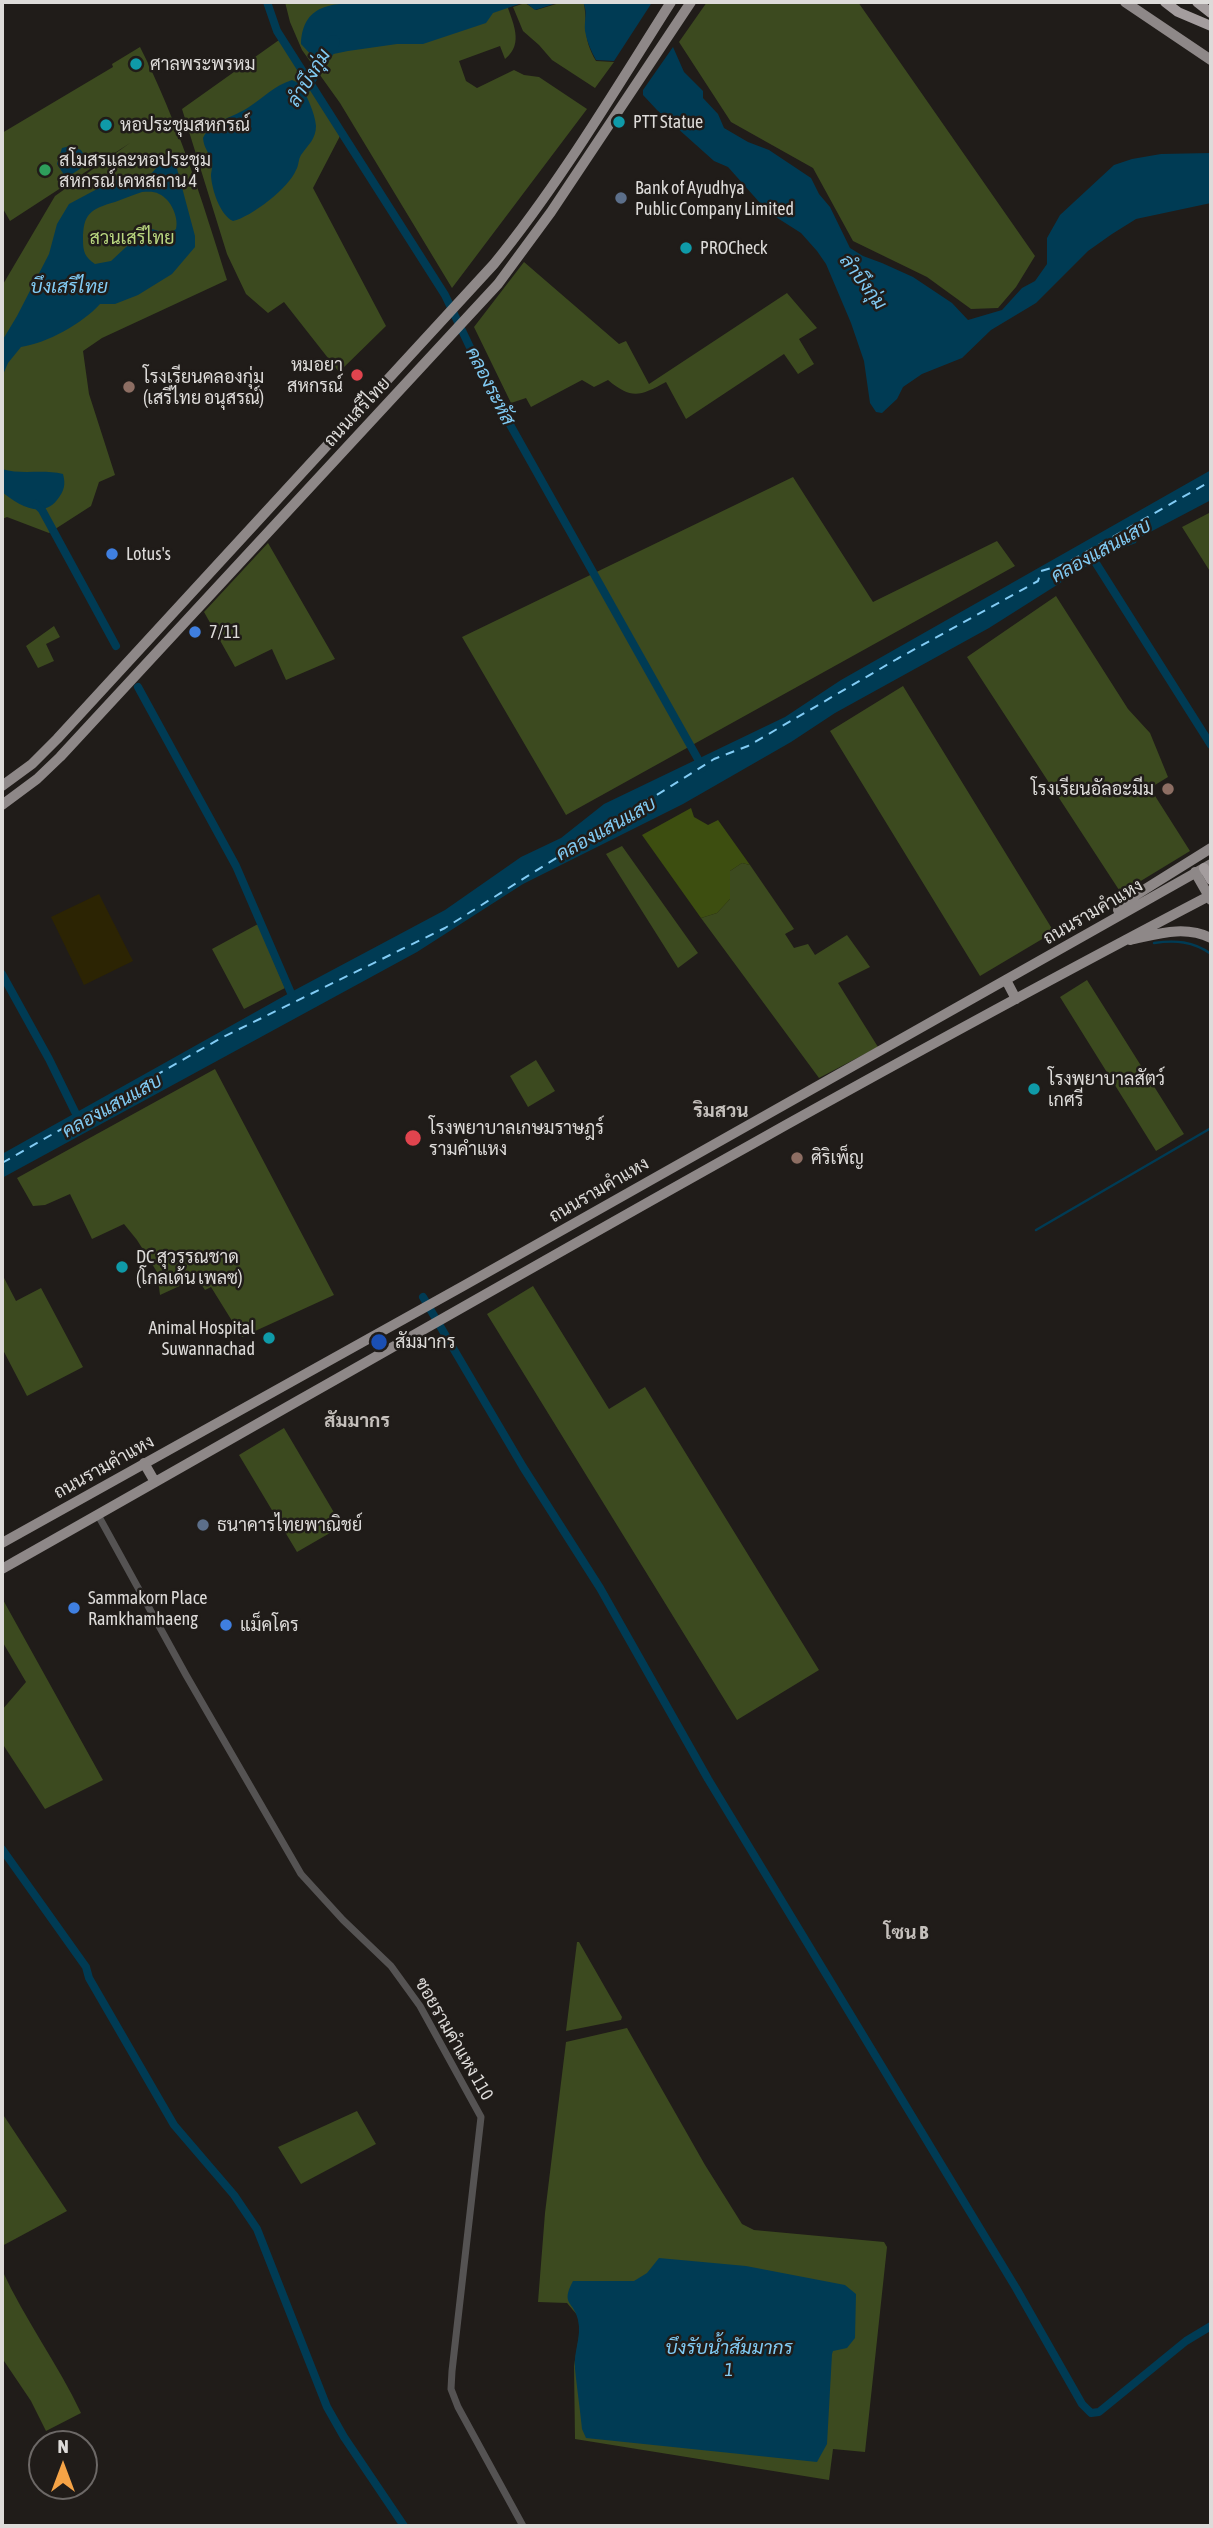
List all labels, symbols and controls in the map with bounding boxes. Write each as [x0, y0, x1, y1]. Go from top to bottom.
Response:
water label: ลำบึงกุ่ม [282, 45, 336, 111]
place label: ศาลพระพรหม [150, 53, 255, 75]
marker: ศาลพระพรหม [128, 56, 144, 72]
place label: PTT Statue [633, 111, 703, 133]
place label: หอประชุมสหกรณ์ [120, 114, 250, 136]
marker: PTT Statue [611, 114, 627, 130]
marker: หอประชุมสหกรณ์ [98, 117, 114, 133]
place label: สโมสรและหอประชุม สหกรณ์ เคหสถาน 4 [59, 149, 211, 192]
marker: สโมสรและหอประชุม สหกรณ์ เคหสถาน 4 [37, 162, 53, 178]
place label: Bank of Ayudhya Public Company Limited [635, 177, 794, 220]
marker: Bank of Ayudhya Public Company Limited [613, 190, 629, 206]
park label: สวนเสรีไทย [90, 227, 174, 249]
place label: PROCheck [700, 237, 768, 259]
marker: PROCheck [678, 240, 694, 256]
water label: ลำบึงกุ่ม [835, 250, 891, 314]
water label: บึงเสรีไทย [30, 276, 108, 298]
water label: คลองระหัส [461, 343, 519, 429]
place label: หมอยา สหกรณ์ [287, 354, 343, 396]
place label: โรงเรียนคลองกุ่ม (เสรีไทย อนุสรณ์) [143, 366, 264, 408]
marker: หมอยา สหกรณ์ [349, 367, 365, 383]
street label: ถนนเสรีไทย [319, 373, 395, 451]
marker: โรงเรียนคลองกุ่ม (เสรีไทย อนุสรณ์) [121, 379, 137, 395]
water label: คลองแสนแสบ [1047, 514, 1155, 588]
place label: Lotus's [126, 543, 171, 565]
marker: Lotus's [104, 546, 120, 562]
place label: 7/11 [209, 621, 240, 643]
marker: 7/11 [187, 624, 203, 640]
place label: โรงเรียนอัลอะมีม [1031, 778, 1154, 800]
marker: โรงเรียนอัลอะมีม [1160, 781, 1176, 797]
water label: คลองแสนแสบ [552, 792, 660, 866]
street label: ถนนรามคำแหง [1039, 875, 1147, 949]
place label: โรงพยาบาลสัตว์ เกศรี [1048, 1068, 1165, 1110]
water label: คลองแสนแสบ [58, 1069, 166, 1143]
marker: โรงพยาบาลสัตว์ เกศรี [1026, 1081, 1042, 1097]
district label: ริมสวน [693, 1100, 749, 1122]
place label: โรงพยาบาลเกษมราษฎร์ รามคำแหง [429, 1117, 604, 1160]
marker: โรงพยาบาลเกษมราษฎร์ รามคำแหง [403, 1128, 423, 1148]
place label: ศิริเพ็ญ [811, 1147, 864, 1169]
marker: ศิริเพ็ญ [789, 1150, 805, 1166]
street label: ถนนรามคำแหง [545, 1153, 653, 1227]
place label: DC สุวรรณชาด (โกลเด้น เพลซ) [136, 1246, 243, 1288]
marker: DC สุวรรณชาด (โกลเด้น เพลซ) [114, 1259, 130, 1275]
place label: Animal Hospital Suwannachad [148, 1317, 255, 1360]
marker: Animal Hospital Suwannachad [261, 1330, 277, 1346]
place label: สัมมากร [395, 1331, 455, 1353]
marker: สัมมากร [369, 1332, 389, 1352]
district label: สัมมากร [324, 1410, 390, 1432]
street label: ถนนรามคำแหง [50, 1431, 158, 1503]
place label: ธนาคารไทยพาณิชย์ [217, 1514, 362, 1536]
marker: ธนาคารไทยพาณิชย์ [195, 1517, 211, 1533]
place label: Sammakorn Place Ramkhamhaeng [88, 1587, 208, 1630]
marker: Sammakorn Place Ramkhamhaeng [66, 1600, 82, 1616]
place label: แม็คโคร [240, 1614, 299, 1636]
marker: แม็คโคร [218, 1617, 234, 1633]
district label: โซน B [884, 1922, 928, 1944]
street label: ซอยรามคำแหง 110 [410, 1974, 498, 2104]
water label: บึงรับน้ำสัมมากร 1 [665, 2337, 793, 2381]
north arrow [28, 2430, 98, 2500]
text: N [57, 2435, 69, 2457]

